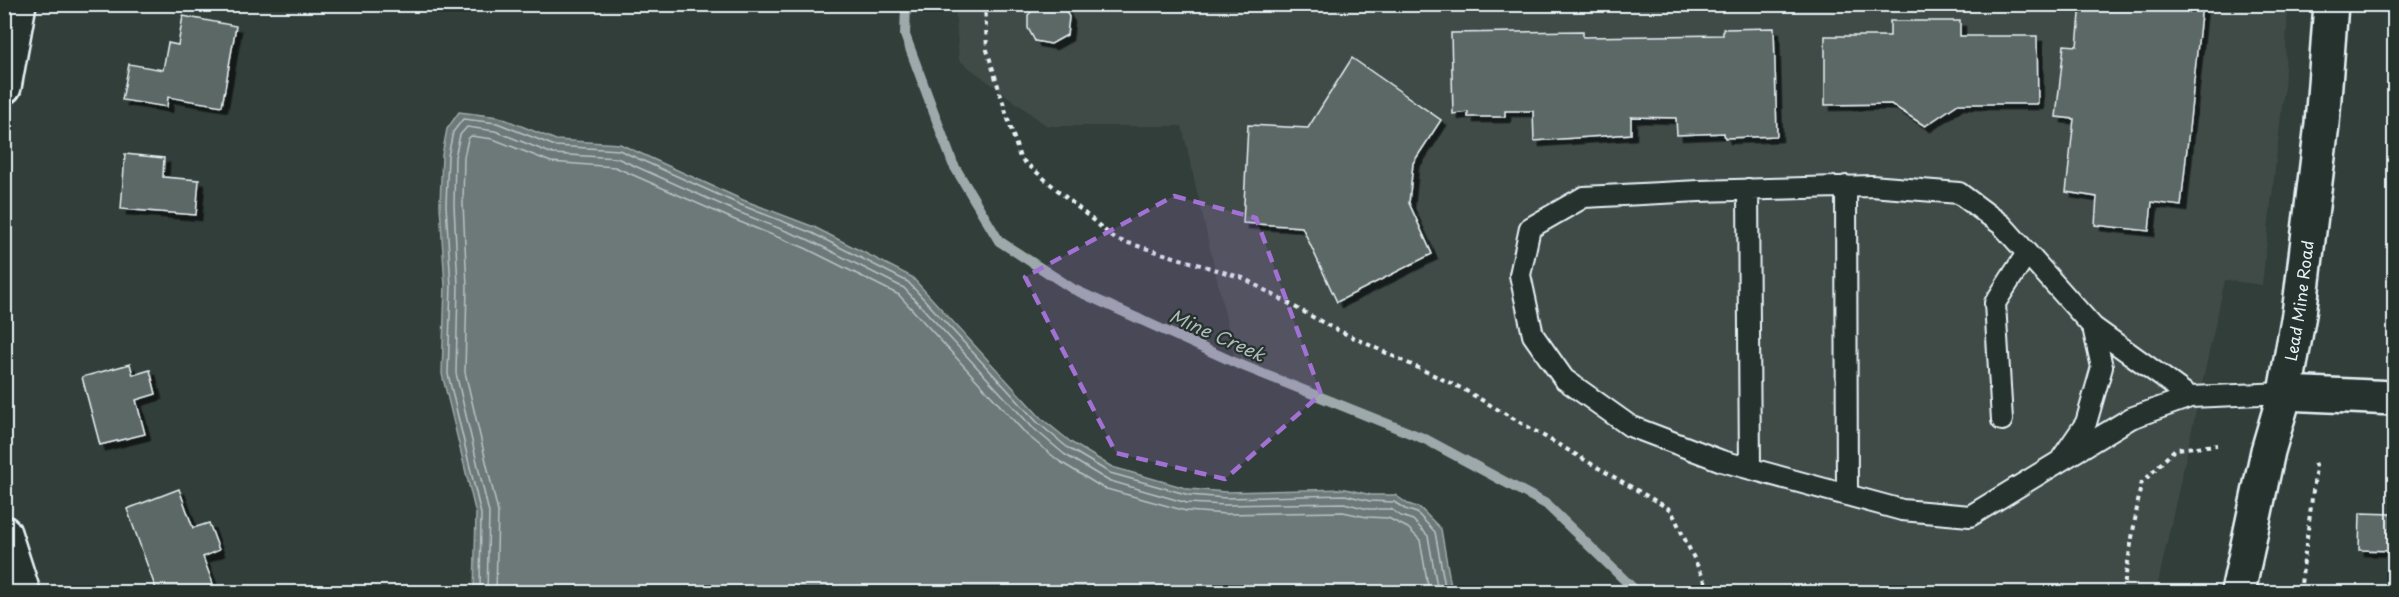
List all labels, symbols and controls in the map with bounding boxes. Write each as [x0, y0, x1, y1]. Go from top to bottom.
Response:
street label: Lead Mine Road [2278, 239, 2319, 363]
water label: Mine Creek [1166, 302, 1271, 368]

